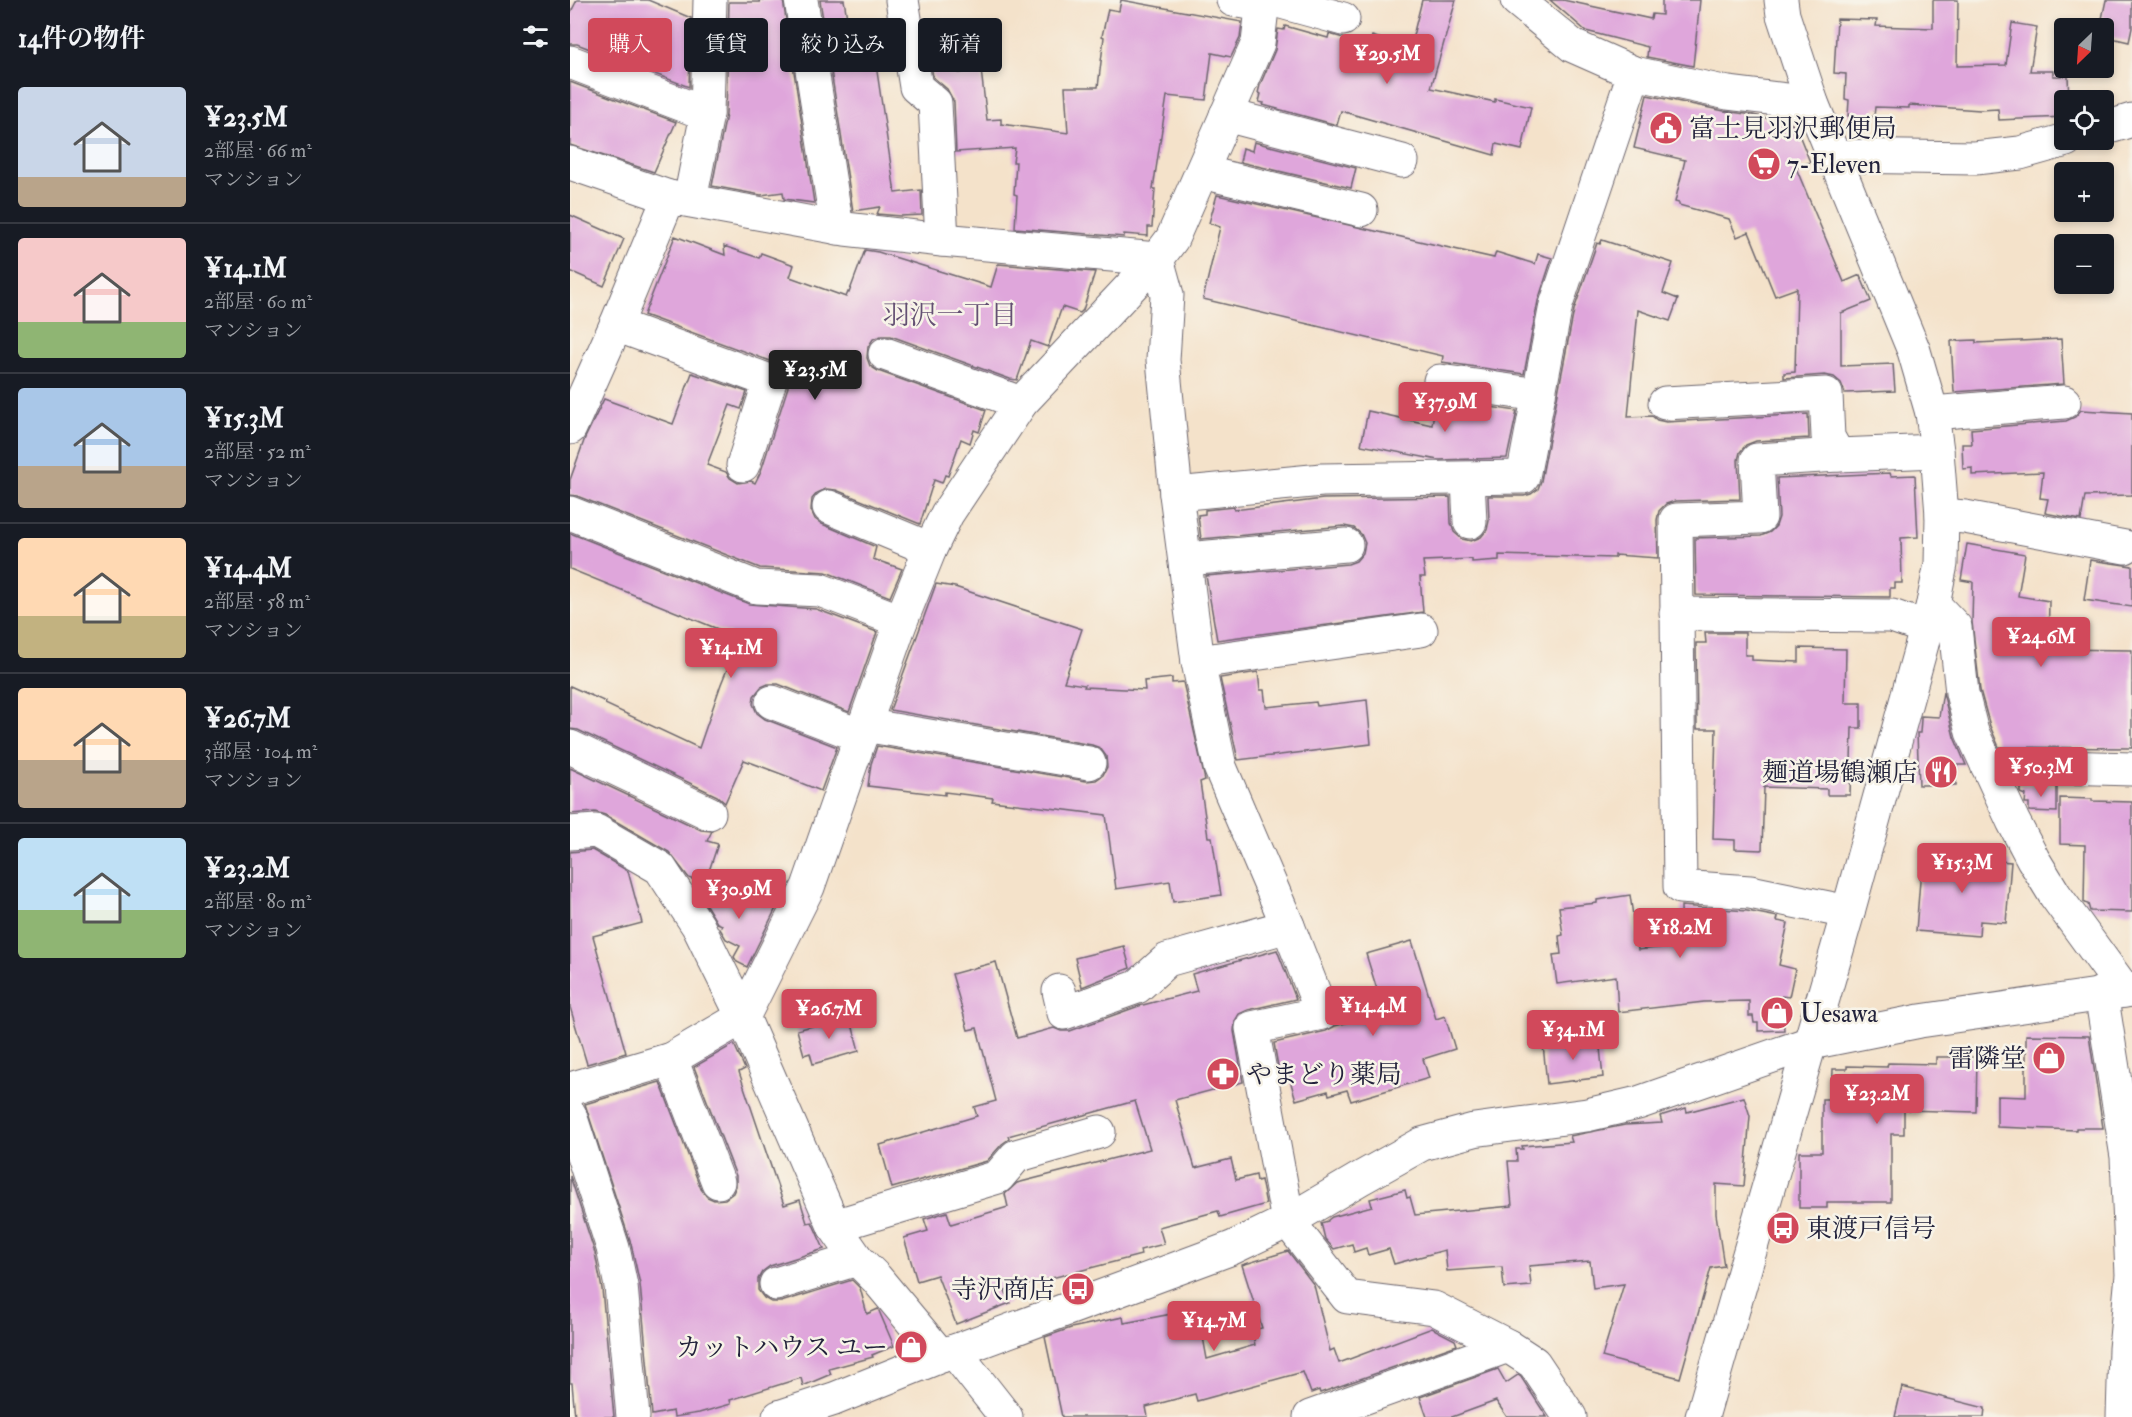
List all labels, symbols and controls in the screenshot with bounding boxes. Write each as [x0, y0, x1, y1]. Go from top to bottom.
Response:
chip: 購入 [588, 18, 672, 72]
chip: 賃貸 [684, 18, 768, 72]
chip: 絞り込み [780, 18, 906, 72]
chip: 新着 [918, 18, 1002, 72]
north arrow [2054, 18, 2114, 78]
map controls [2054, 18, 2114, 294]
icon: filters [519, 20, 552, 53]
text: 14件の物件 [18, 23, 145, 55]
pin: ¥29.5M [1338, 34, 1436, 85]
text: ¥29.5M [1353, 41, 1421, 66]
button: locate [2054, 90, 2114, 150]
text: ¥23.5M [204, 102, 288, 134]
public building icon: 富士見羽沢郵便局 [1648, 110, 1684, 146]
icon: home [66, 111, 138, 183]
place label: 富士見羽沢郵便局 [1689, 113, 1897, 145]
text: 2部屋 · 66 m² [204, 138, 312, 163]
supermarket icon: 7-Eleven [1746, 146, 1782, 182]
place label: 7-Eleven [1787, 149, 1881, 181]
button: + [2054, 162, 2114, 222]
text: マンション [204, 167, 303, 192]
button: − [2054, 234, 2114, 294]
text: ¥14.1M [204, 253, 287, 285]
icon: home [66, 262, 138, 334]
text: 2部屋 · 60 m² [204, 289, 312, 314]
district label: 羽沢一丁目 [883, 299, 1018, 332]
text: マンション [204, 318, 303, 343]
pin: ¥23.5M [766, 350, 864, 401]
text: ¥23.5M [783, 357, 847, 382]
pin: ¥37.9M [1396, 382, 1494, 433]
text: ¥37.9M [1413, 389, 1477, 414]
text: ¥15.3M [204, 403, 284, 435]
icon: home [66, 412, 138, 484]
text: 2部屋 · 52 m² [204, 439, 311, 464]
text: マンション [204, 468, 303, 493]
text: ¥14.4M [204, 553, 292, 585]
icon: home [66, 562, 138, 634]
text: 2部屋 · 58 m² [204, 589, 310, 614]
pin: ¥24.6M [1992, 617, 2090, 668]
text: マンション [204, 618, 303, 643]
text: ¥24.6M [2006, 624, 2076, 649]
pin: ¥14.1M [682, 628, 780, 679]
text: ¥14.1M [699, 635, 763, 660]
text: ¥26.7M [204, 703, 291, 735]
icon: home [66, 712, 138, 784]
text: 3部屋 · 104 m² [204, 739, 317, 764]
pin: ¥50.3M [1992, 747, 2090, 798]
restaurant icon: 麺道場鶴瀬店 [1923, 754, 1959, 790]
text: ¥50.3M [2009, 754, 2073, 779]
place label: 麺道場鶴瀬店 [1762, 757, 1918, 789]
text: マンション [204, 768, 303, 793]
pin: ¥15.3M [1913, 843, 2011, 894]
text: ¥15.3M [1931, 850, 1993, 875]
text: ¥23.2M [204, 853, 290, 885]
icon: home [66, 862, 138, 934]
pin: ¥30.9M [690, 869, 788, 920]
text: ¥30.9M [706, 876, 772, 901]
text: 2部屋 · 80 m² [204, 889, 311, 914]
pin: ¥18.2M [1631, 908, 1729, 959]
text: ¥18.2M [1648, 915, 1712, 940]
text: マンション [204, 918, 303, 943]
pin: ¥14.4M [1324, 986, 1422, 1037]
pin: ¥26.7M [780, 989, 878, 1040]
text: ¥14.4M [1339, 993, 1407, 1018]
shop icon: Uesawa [1759, 995, 1795, 1031]
text: ¥26.7M [796, 996, 862, 1021]
place label: Uesawa [1800, 998, 1878, 1030]
pin: ¥34.1M [1524, 1010, 1622, 1061]
text: ¥34.1M [1541, 1017, 1605, 1042]
shop icon: 雷隣堂 [2031, 1040, 2067, 1076]
place label: 雷隣堂 [1948, 1043, 2026, 1075]
pharmacy icon: やまどり薬局 [1205, 1056, 1241, 1092]
place label: やまどり薬局 [1246, 1059, 1402, 1091]
pin: ¥23.2M [1828, 1074, 1926, 1125]
text: ¥23.2M [1844, 1081, 1910, 1106]
bus stop icon: 東渡戸信号 [1765, 1210, 1801, 1246]
place label: 東渡戸信号 [1806, 1213, 1936, 1245]
bus stop icon: 寺沢商店 [1060, 1271, 1096, 1307]
place label: 寺沢商店 [951, 1274, 1055, 1306]
pin: ¥14.7M [1165, 1301, 1263, 1352]
text: ¥14.7M [1181, 1308, 1247, 1333]
shop icon: カットハウス ユー [893, 1329, 929, 1365]
place label: カットハウス ユー [676, 1332, 888, 1364]

